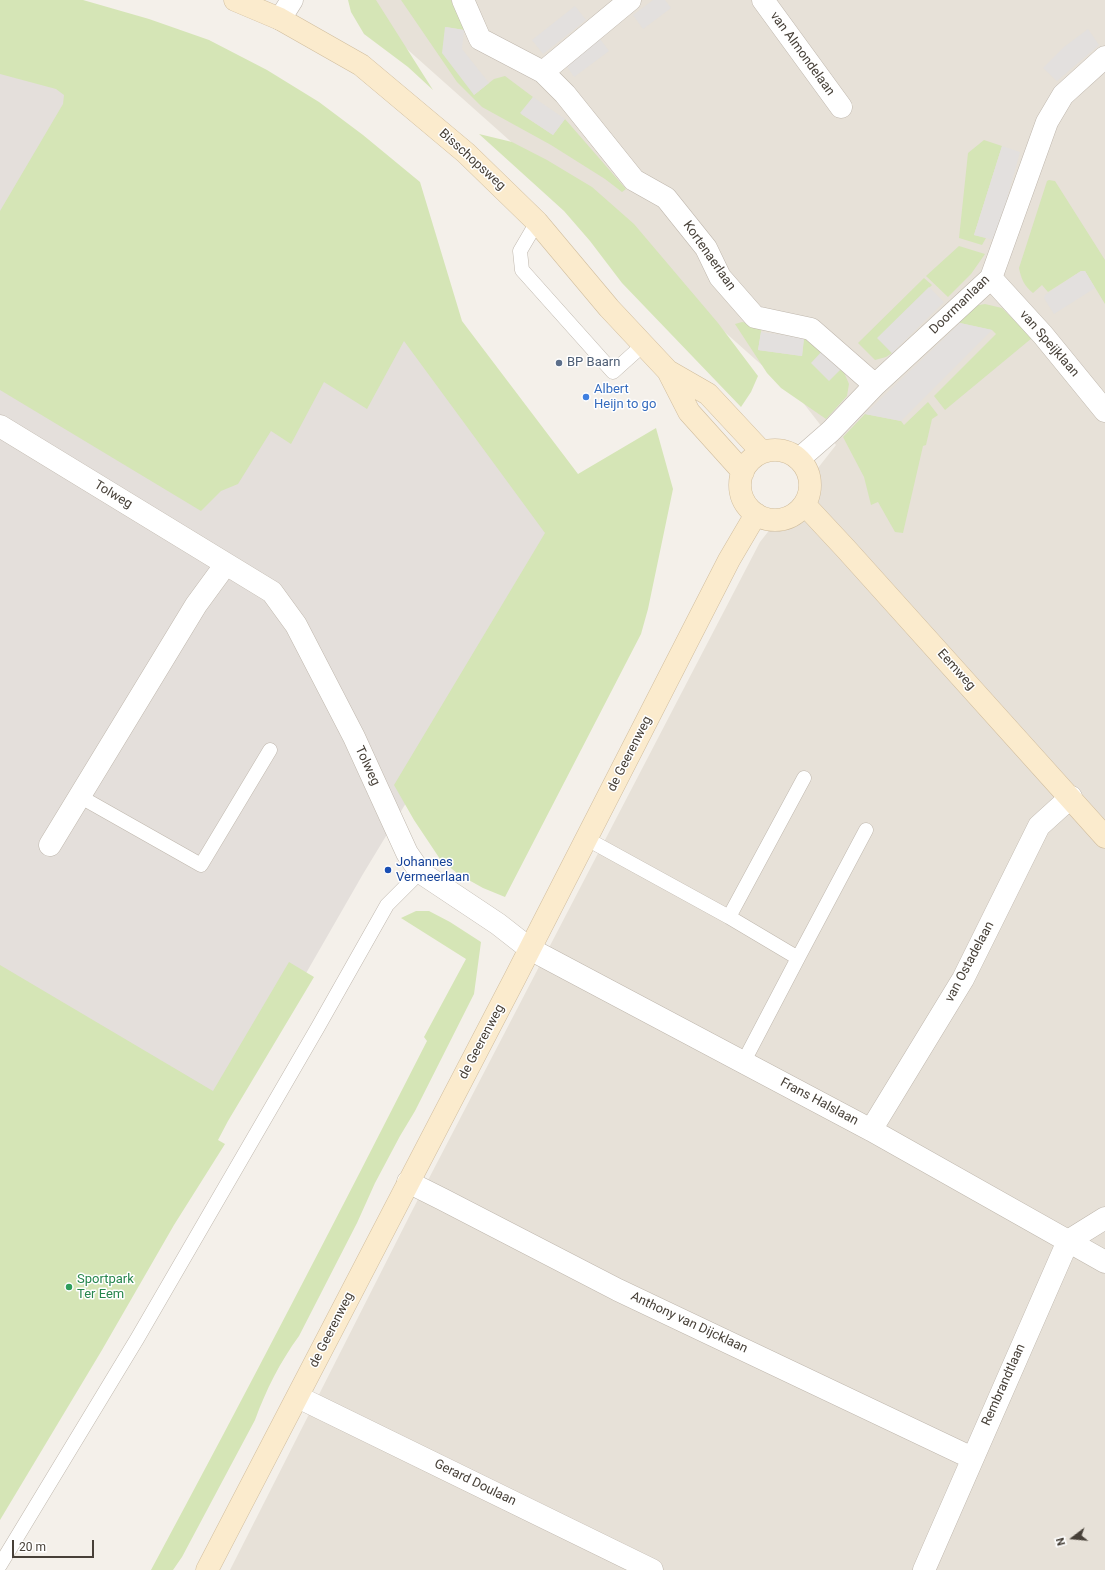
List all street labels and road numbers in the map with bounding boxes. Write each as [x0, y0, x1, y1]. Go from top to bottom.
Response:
street label: van Almondelaan [766, 9, 838, 99]
street label: Bisschopsweg [436, 126, 508, 194]
street label: Kortenaerlaan [679, 218, 739, 294]
street label: Doormanlaan [927, 272, 993, 338]
street label: van Speijklaan [1016, 308, 1082, 380]
street label: Tolweg [91, 478, 135, 512]
street label: Eemweg [934, 646, 978, 694]
street label: de Geerenweg [604, 714, 656, 794]
street label: Tolweg [351, 744, 383, 788]
street label: van Ostadelaan [942, 919, 998, 1005]
street label: de Geerenweg [456, 1002, 508, 1082]
street label: Frans Halslaan [777, 1075, 861, 1129]
street label: Anthony van Dijcklaan [628, 1289, 750, 1357]
street label: de Geerenweg [306, 1290, 358, 1370]
street label: Rembrandtlaan [979, 1342, 1029, 1428]
street label: Gerard Doulaan [431, 1456, 519, 1510]

